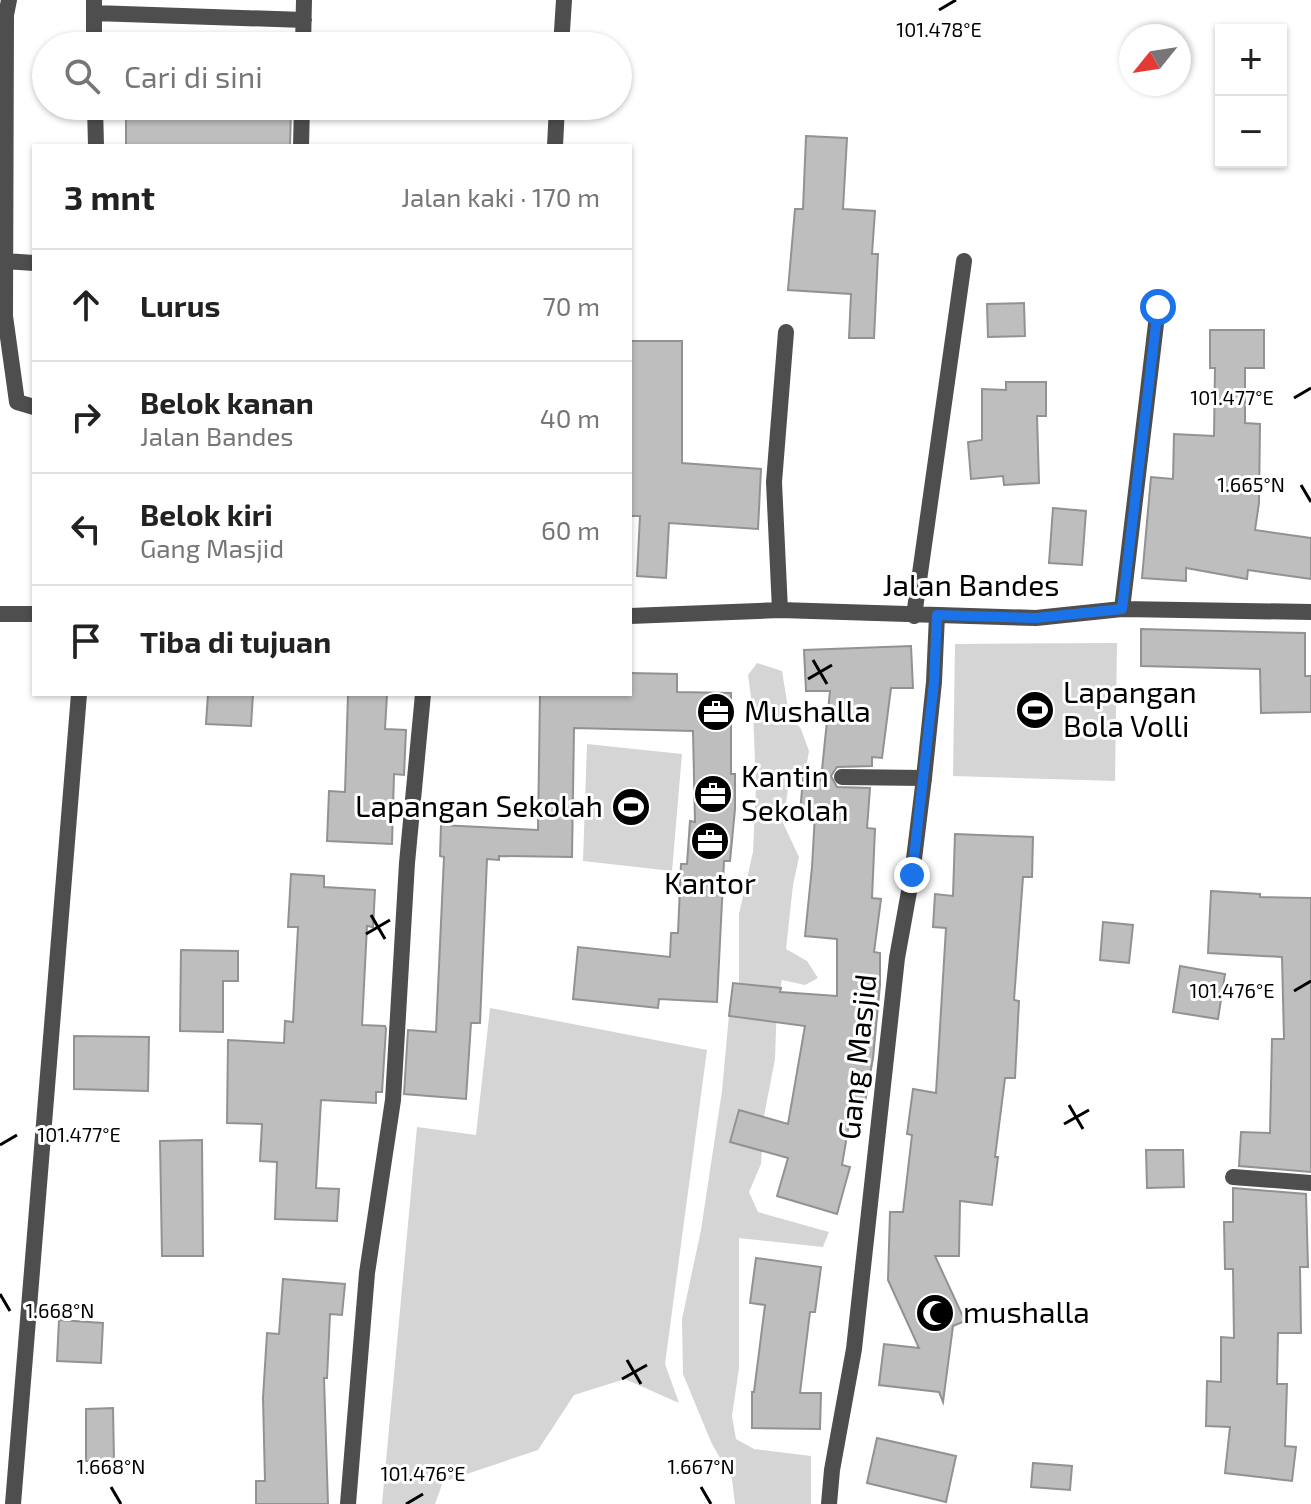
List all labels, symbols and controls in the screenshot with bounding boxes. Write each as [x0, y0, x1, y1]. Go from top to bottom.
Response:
text: 101.478°E [896, 17, 982, 41]
north arrow [1119, 24, 1191, 96]
map controls [1215, 24, 1287, 168]
button: + [1215, 24, 1287, 96]
search box [32, 32, 632, 120]
icon: search [60, 54, 104, 98]
text: Cari di sini [124, 58, 263, 94]
button: − [1215, 96, 1287, 168]
text: 3 mnt [64, 176, 155, 217]
text: Jalan kaki · 170 m [401, 181, 600, 212]
icon: ahead [64, 283, 108, 327]
text: Lurus [140, 287, 220, 323]
route start [1140, 289, 1176, 325]
text: 70 m [542, 290, 600, 321]
text: Belok kanan [140, 384, 314, 420]
text: 101.477°E [1190, 385, 1274, 409]
icon: right [64, 395, 108, 439]
text: 40 m [540, 402, 600, 433]
text: Jalan Bandes [140, 420, 294, 451]
text: 1.665°N [1217, 472, 1285, 496]
text: Belok kiri [140, 496, 273, 532]
icon: left [64, 507, 108, 551]
text: 60 m [541, 514, 600, 545]
text: Gang Masjid [140, 532, 284, 563]
street label: Jalan Bandes [882, 566, 1060, 602]
icon: arrive [64, 619, 108, 663]
text: Tiba di tujuan [140, 623, 331, 659]
place label: Lapangan Bola Volli [1063, 673, 1197, 743]
sports icon: Lapangan Bola Volli [1014, 689, 1056, 731]
office icon: Mushalla [695, 691, 737, 733]
place label: Mushalla [744, 692, 871, 728]
place label: Kantin Sekolah [741, 757, 849, 827]
office icon: Kantin Sekolah [692, 773, 734, 815]
sports icon: Lapangan Sekolah [610, 786, 652, 828]
place label: Lapangan Sekolah [355, 787, 603, 823]
office icon: Kantor [689, 820, 731, 862]
route end [894, 857, 930, 893]
place label: Kantor [664, 864, 756, 900]
street label: Gang Masjid [829, 972, 883, 1141]
text: 101.476°E [1190, 978, 1274, 1002]
text: 101.477°E [37, 1122, 121, 1146]
mosque icon: mushalla [914, 1292, 956, 1334]
place label: mushalla [963, 1293, 1090, 1329]
text: 1.668°N [26, 1298, 94, 1322]
text: 1.668°N [77, 1454, 145, 1478]
text: 1.667°N [667, 1454, 735, 1478]
text: 101.476°E [381, 1461, 465, 1485]

